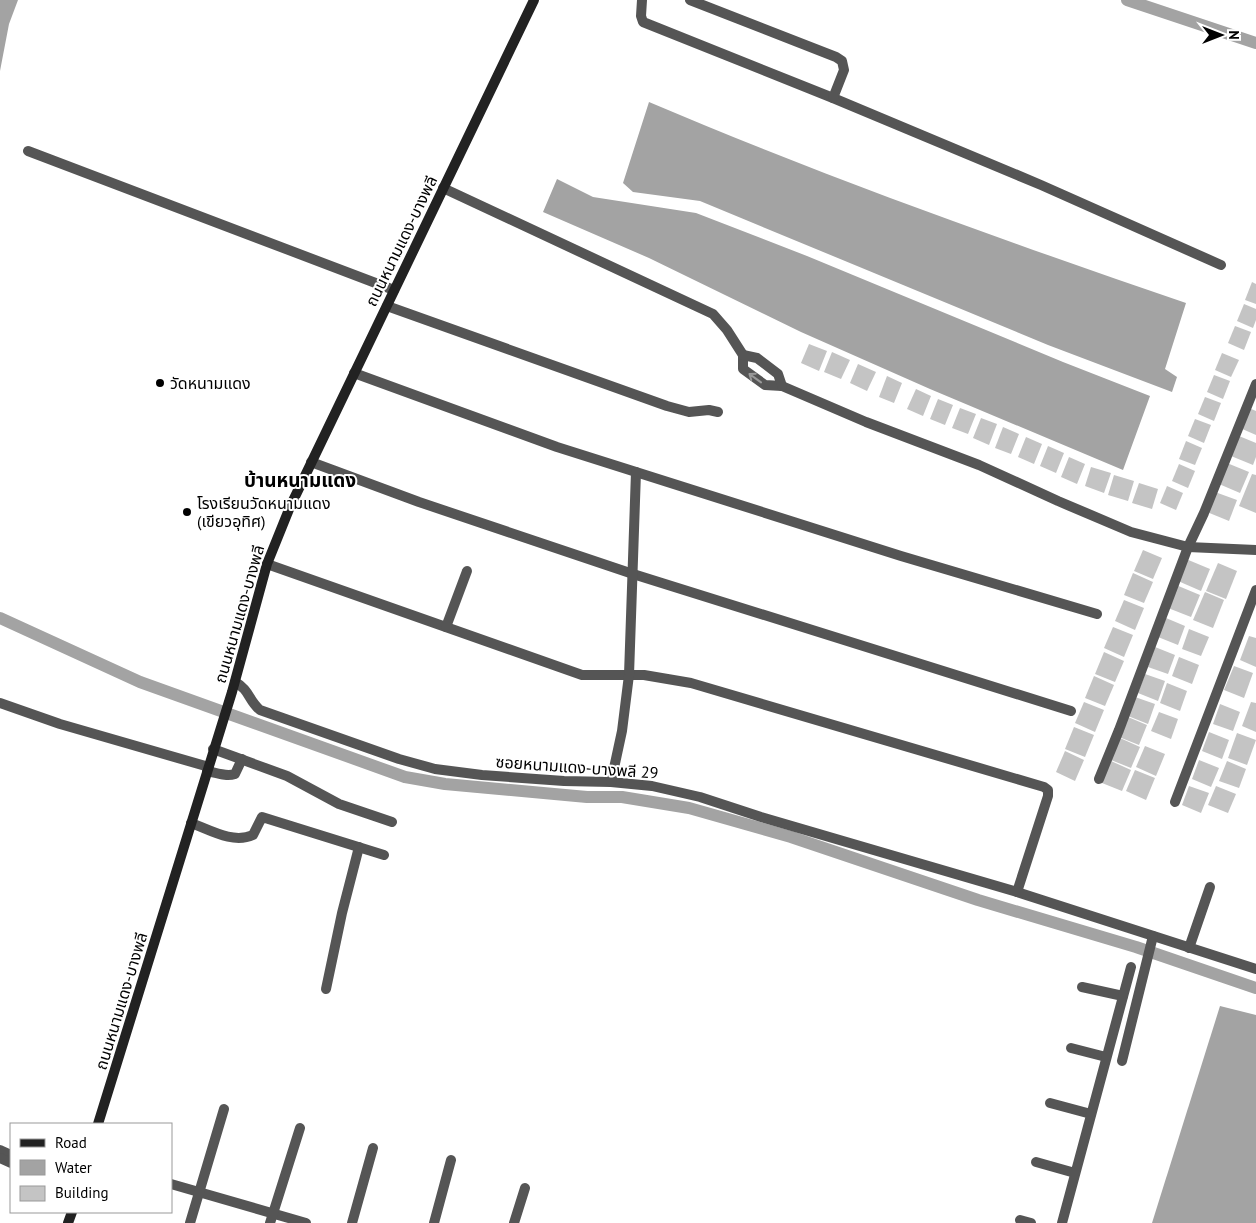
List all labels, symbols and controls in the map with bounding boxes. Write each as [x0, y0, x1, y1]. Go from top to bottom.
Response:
north arrow [1196, 10, 1246, 60]
text: N [1225, 30, 1243, 40]
street label: ถนนหนามแดง-บางพลี [361, 172, 441, 310]
place label: วัดหนามแดง [170, 373, 251, 393]
one-way arrow [748, 373, 762, 383]
marker: วัดหนามแดง [154, 377, 166, 389]
district label: บ้านหนามแดง [244, 468, 356, 492]
place label: โรงเรียนวัดหนามแดง (เขียวอุทิศ) [197, 493, 330, 531]
marker: โรงเรียนวัดหนามแดง (เขียวอุทิศ) [181, 506, 193, 518]
street label: ถนนหนามแดง-บางพลี [210, 543, 268, 685]
street label: ซอยหนามแดง-บางพลี 29 [495, 751, 659, 783]
street label: ถนนหนามแดง-บางพลี [91, 930, 151, 1072]
legend [10, 1123, 172, 1213]
text: Road [55, 1133, 87, 1152]
text: Water [55, 1158, 92, 1177]
text: Building [55, 1183, 109, 1202]

